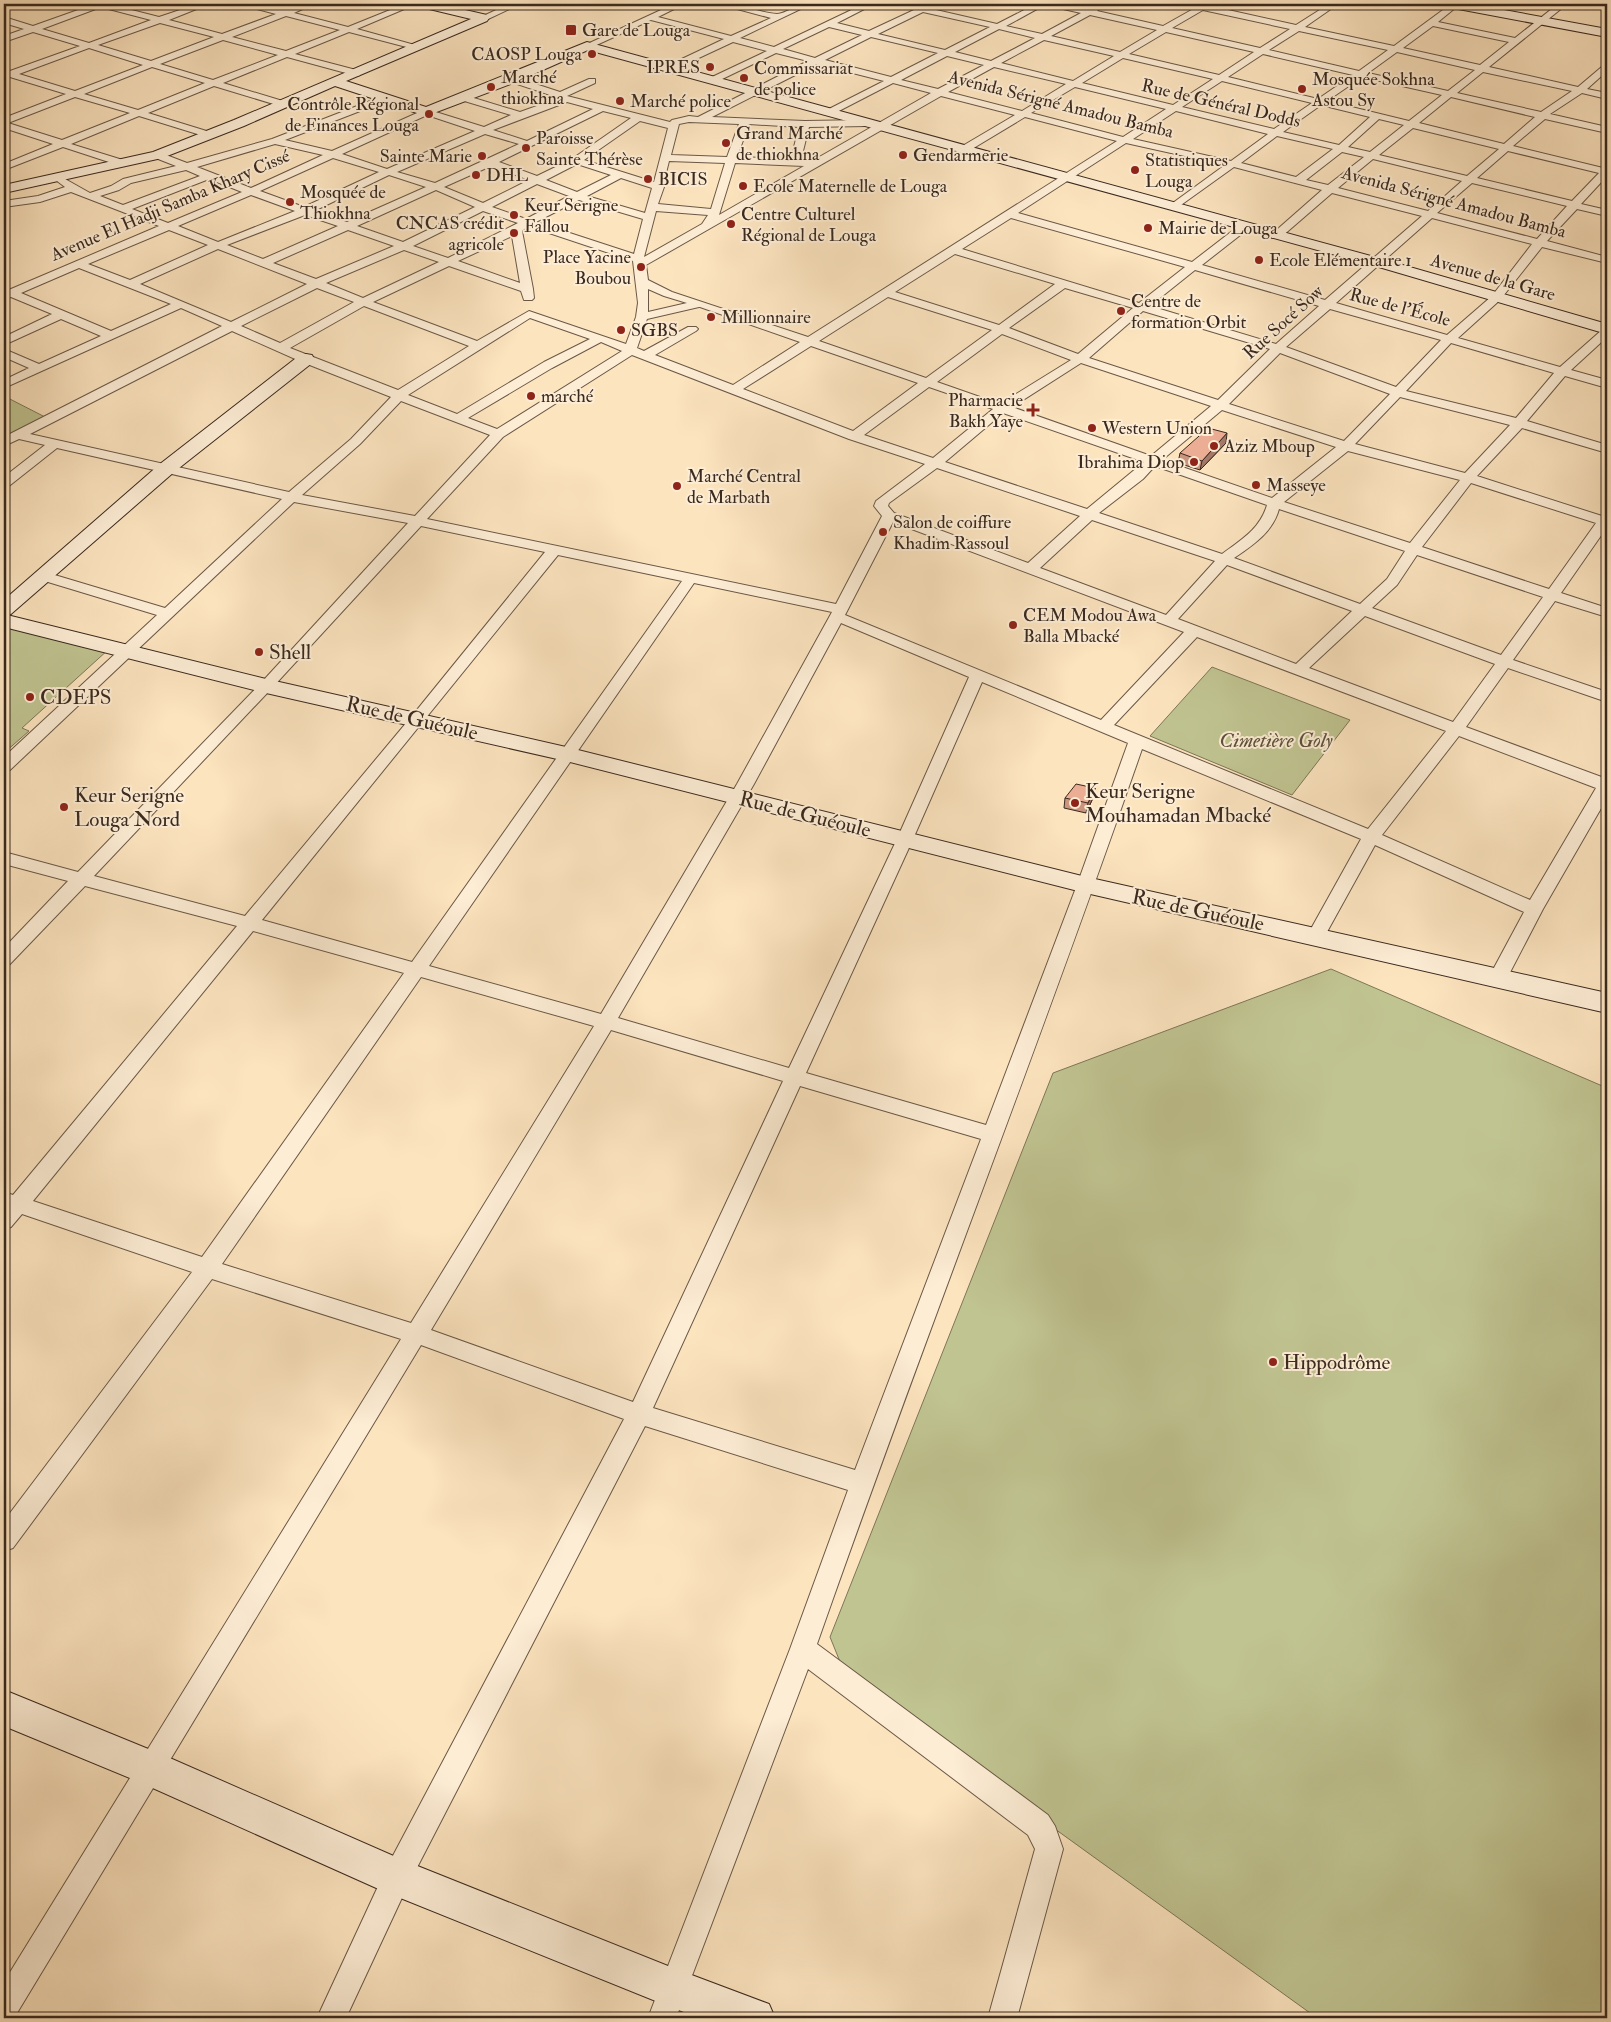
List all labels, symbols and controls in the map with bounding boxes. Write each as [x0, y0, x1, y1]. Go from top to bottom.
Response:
place label: Gare de Louga [582, 19, 691, 42]
marker: Gare de Louga [564, 23, 578, 37]
place label: CAOSP Louga [471, 43, 583, 66]
marker: CAOSP Louga [586, 48, 598, 60]
place label: IPRES [646, 56, 700, 79]
place label: Commissariat de police [754, 57, 853, 101]
marker: IPRES [704, 61, 716, 73]
street label: Avenida Sérigné Amadou Bamba [945, 65, 1176, 144]
place label: Marché thiokhna [501, 66, 565, 110]
place label: Mosquée Sokhna Astou Sy [1311, 68, 1435, 112]
marker: Commissariat de police [738, 72, 750, 84]
street label: Rue de Général Dodds [1139, 74, 1303, 133]
marker: Marché thiokhna [485, 81, 497, 93]
marker: Mosquée Sokhna Astou Sy [1296, 83, 1308, 95]
place label: Marché police [630, 90, 732, 113]
place label: Contrôle Régional de Finances Louga [285, 93, 420, 137]
marker: Marché police [614, 95, 626, 107]
marker: Contrôle Régional de Finances Louga [423, 108, 435, 120]
place label: Grand Marché de thiokhna [736, 122, 843, 166]
place label: Paroisse Sainte Thérèse [536, 127, 643, 171]
marker: Grand Marché de thiokhna [720, 137, 732, 149]
marker: Paroisse Sainte Thérèse [520, 142, 532, 154]
street label: Avenue El Hadji Samba Khary Cissé [46, 144, 294, 267]
place label: Gendarmerie [913, 144, 1009, 167]
place label: Sainte Marie [380, 145, 472, 168]
marker: Gendarmerie [897, 149, 909, 161]
place label: Statistiques Louga [1145, 149, 1228, 193]
marker: Sainte Marie [476, 150, 488, 162]
street label: Avenida Sérigné Amadou Bamba [1338, 161, 1569, 244]
place label: DHL [486, 164, 528, 187]
marker: Statistiques Louga [1129, 164, 1141, 176]
place label: BICIS [658, 168, 707, 191]
marker: DHL [470, 169, 482, 181]
marker: BICIS [642, 173, 654, 185]
place label: Ecole Maternelle de Louga [753, 175, 948, 198]
marker: Ecole Maternelle de Louga [737, 180, 749, 192]
place label: Mosquée de Thiokhna [300, 181, 386, 225]
place label: Keur Serigne Fallou [524, 194, 619, 238]
marker: Mosquée de Thiokhna [284, 196, 296, 208]
place label: Centre Culturel Régional de Louga [741, 203, 877, 247]
marker: Keur Serigne Fallou [508, 209, 520, 221]
place label: CNCAS crédit agricole [396, 212, 504, 256]
place label: Mairie de Louga [1158, 217, 1278, 240]
marker: Centre Culturel Régional de Louga [725, 218, 737, 230]
marker: Mairie de Louga [1142, 222, 1154, 234]
marker: CNCAS crédit agricole [508, 227, 520, 239]
place label: Place Yacine Boubou [543, 246, 631, 290]
street label: Avenue de la Gare [1427, 248, 1558, 306]
place label: Ecole Elémentaire 1 [1269, 249, 1412, 272]
marker: Ecole Elémentaire 1 [1253, 254, 1265, 266]
marker: Place Yacine Boubou [635, 261, 647, 273]
street label: Rue Socé Sow [1238, 280, 1329, 364]
street label: Rue de l'École [1347, 283, 1453, 332]
place label: Centre de formation Orbit [1131, 290, 1247, 334]
marker: Centre de formation Orbit [1115, 305, 1127, 317]
place label: Millionnaire [721, 306, 811, 329]
marker: Millionnaire [705, 311, 717, 323]
place label: SGBS [631, 319, 678, 342]
marker: SGBS [615, 324, 627, 336]
place label: marché [541, 385, 594, 408]
place label: Pharmacie Bakh Yaye [948, 389, 1023, 433]
marker: marché [525, 390, 537, 402]
marker: Pharmacie Bakh Yaye [1027, 404, 1039, 416]
place label: Western Union [1101, 417, 1212, 440]
marker: Western Union [1086, 422, 1098, 434]
place label: Aziz Mboup [1223, 435, 1315, 458]
marker: Aziz Mboup [1208, 440, 1220, 452]
place label: Ibrahima Diop [1077, 451, 1184, 474]
marker: Ibrahima Diop [1188, 456, 1200, 468]
place label: Marché Central de Marbath [687, 465, 801, 509]
place label: Masseye [1266, 474, 1326, 497]
marker: Masseye [1250, 479, 1262, 491]
marker: Marché Central de Marbath [671, 480, 683, 492]
place label: Salon de coiffure Khadim Rassoul [893, 511, 1012, 555]
marker: Salon de coiffure Khadim Rassoul [877, 526, 889, 538]
place label: CEM Modou Awa Balla Mbacké [1023, 604, 1157, 648]
marker: CEM Modou Awa Balla Mbacké [1007, 619, 1019, 631]
place label: Shell [269, 639, 312, 666]
marker: Shell [253, 646, 265, 658]
place label: CDEPS [40, 684, 111, 711]
street label: Rue de Guéoule [343, 690, 481, 747]
marker: CDEPS [24, 691, 36, 703]
park label: Cimetière Goly [1219, 727, 1334, 754]
place label: Keur Serigne Mouhamadan Mbacké [1085, 778, 1271, 829]
place label: Keur Serigne Louga Nord [74, 782, 184, 833]
street label: Rue de Guéoule [736, 785, 874, 844]
marker: Keur Serigne Mouhamadan Mbacké [1069, 797, 1081, 809]
marker: Keur Serigne Louga Nord [58, 801, 70, 813]
street label: Rue de Guéoule [1129, 883, 1267, 938]
place label: Hippodrôme [1283, 1349, 1390, 1376]
marker: Hippodrôme [1267, 1356, 1279, 1368]

